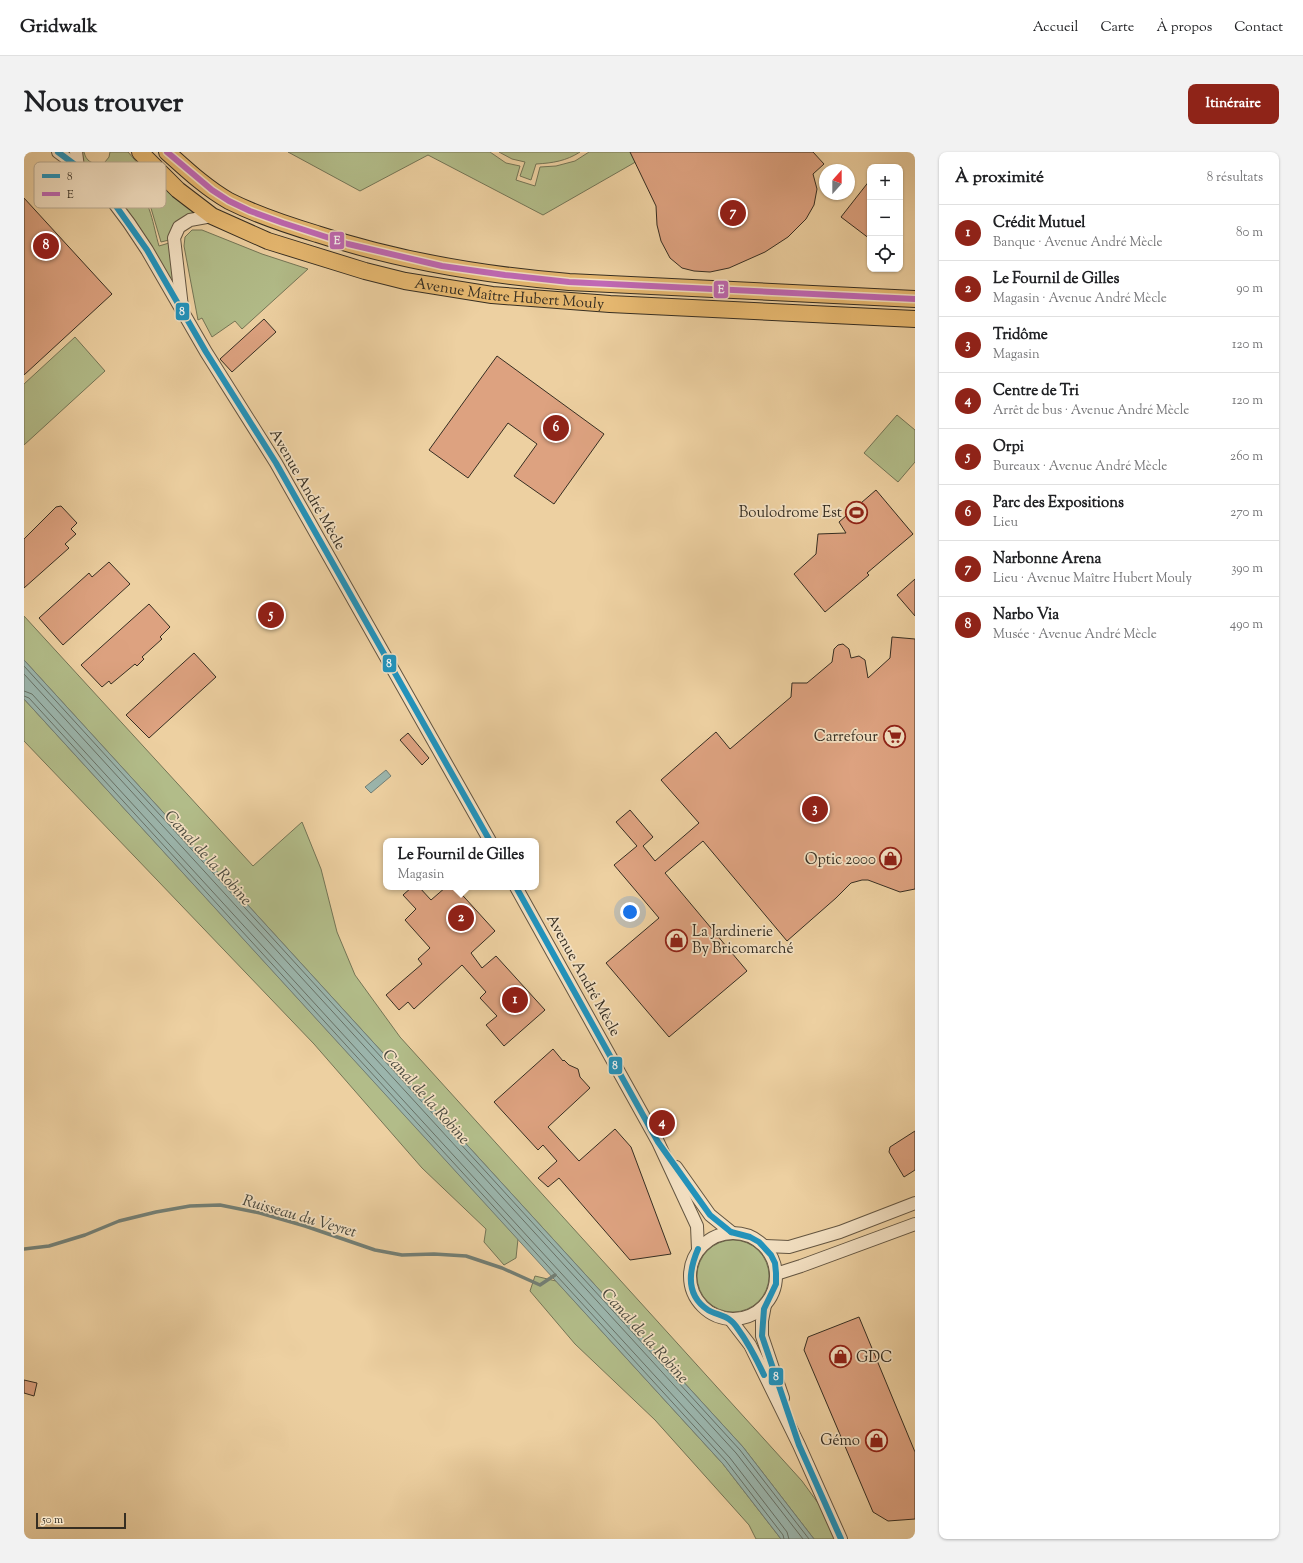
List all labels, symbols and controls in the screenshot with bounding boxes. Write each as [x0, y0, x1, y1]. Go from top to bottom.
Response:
text: Gridwalk [20, 14, 97, 41]
text: Accueil [1033, 18, 1078, 38]
text: Carte [1100, 18, 1134, 38]
text: À propos [1156, 18, 1212, 38]
text: Contact [1234, 18, 1283, 38]
text: Nous trouver [24, 84, 183, 124]
button: Itinéraire [1188, 84, 1279, 124]
legend [34, 162, 166, 208]
north arrow [819, 164, 855, 200]
map controls [867, 164, 903, 272]
button: + [867, 164, 903, 200]
text: À proximité [955, 166, 1044, 190]
text: 8 [67, 169, 73, 185]
text: 8 résultats [1207, 169, 1263, 187]
text: E [67, 187, 74, 203]
pin: 7 [720, 198, 746, 228]
button: − [867, 200, 903, 236]
text: Crédit Mutuel [993, 213, 1086, 234]
text: 1 [966, 224, 970, 242]
text: 80 m [1236, 224, 1263, 242]
pin: 8 [33, 231, 59, 261]
line badge: E [329, 231, 345, 250]
text: E [333, 233, 341, 249]
text: Banque · Avenue André Mècle [993, 234, 1163, 252]
button: locate [867, 236, 903, 272]
text: Le Fournil de Gilles [993, 269, 1119, 290]
street label: Avenue Maître Hubert Mouly [413, 274, 606, 316]
line badge: E [713, 280, 729, 299]
text: 2 [965, 280, 971, 298]
text: 90 m [1236, 280, 1263, 298]
text: E [717, 282, 725, 298]
text: Magasin · Avenue André Mècle [993, 290, 1167, 308]
line badge: 8 [175, 302, 190, 321]
text: 8 [179, 304, 185, 320]
text: Tridôme [993, 325, 1048, 346]
text: 3 [965, 336, 971, 354]
text: 120 m [1232, 336, 1263, 354]
text: Magasin [993, 346, 1040, 364]
text: Centre de Tri [993, 381, 1079, 402]
text: 4 [965, 392, 971, 410]
text: 120 m [1232, 392, 1263, 410]
text: Arrêt de bus · Avenue André Mècle [993, 402, 1189, 420]
pin: 6 [543, 413, 569, 443]
street label: Avenue André Mècle [263, 425, 350, 554]
text: Orpi [993, 437, 1024, 458]
text: 5 [966, 448, 970, 466]
text: 260 m [1230, 448, 1263, 466]
text: Bureaux · Avenue André Mècle [993, 458, 1167, 476]
text: Parc des Expositions [993, 493, 1124, 514]
sports icon: Boulodrome Est [844, 499, 870, 525]
place label: Boulodrome Est [739, 503, 842, 524]
text: 6 [965, 504, 971, 522]
text: 270 m [1230, 504, 1263, 522]
text: Lieu [993, 514, 1018, 532]
text: Narbonne Arena [993, 549, 1102, 570]
text: 7 [965, 560, 971, 578]
text: 390 m [1231, 560, 1263, 578]
text: Lieu · Avenue Maître Hubert Mouly [993, 570, 1192, 588]
pin: 5 [258, 600, 284, 630]
text: Narbo Via [993, 605, 1059, 626]
text: 8 [965, 616, 971, 634]
text: 490 m [1230, 616, 1263, 634]
text: Musée · Avenue André Mècle [993, 626, 1157, 644]
line badge: 8 [382, 654, 397, 673]
text: 8 [386, 656, 392, 672]
supermarket icon: Carrefour [881, 723, 907, 749]
place label: Carrefour [814, 727, 878, 748]
pin: 3 [802, 794, 828, 824]
water label: Canal de la Robine [158, 806, 256, 911]
popup [383, 838, 539, 890]
text: Le Fournil de Gilles [398, 845, 524, 866]
shop icon: Optic 2000 [878, 846, 904, 872]
place label: Optic 2000 [805, 850, 876, 871]
text: Magasin [398, 866, 444, 884]
your location [620, 902, 640, 922]
pin: 2 [448, 903, 474, 933]
street label: Avenue André Mècle [540, 911, 625, 1041]
place label: La Jardinerie By Bricomarché [692, 922, 793, 960]
shop icon: La Jardinerie By Bricomarché [664, 927, 690, 953]
pin: 1 [502, 985, 528, 1015]
water label: Canal de la Robine [376, 1045, 474, 1150]
line badge: 8 [608, 1056, 623, 1075]
text: 8 [612, 1058, 618, 1074]
pin: 4 [649, 1108, 675, 1138]
water label: Ruisseau du Veyret [240, 1190, 359, 1245]
water label: Canal de la Robine [595, 1284, 693, 1389]
shop icon: GDC [828, 1344, 854, 1370]
place label: GDC [856, 1348, 892, 1369]
line badge: 8 [768, 1367, 784, 1386]
text: 8 [773, 1369, 779, 1385]
shop icon: Gémo [863, 1427, 889, 1453]
place label: Gémo [820, 1431, 860, 1452]
scale bar [36, 1511, 126, 1530]
text: 50 m [42, 1512, 63, 1528]

